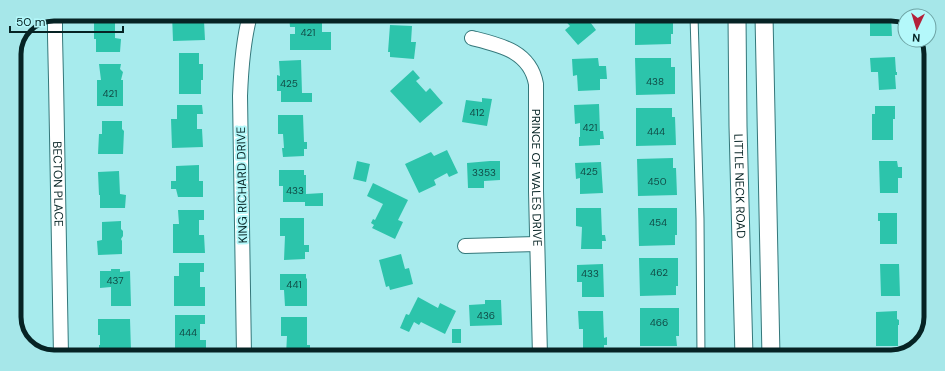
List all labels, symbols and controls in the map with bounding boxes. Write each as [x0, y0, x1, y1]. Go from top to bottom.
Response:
scale bar [10, 8, 123, 34]
north arrow [897, 8, 937, 48]
text: 50 m [16, 14, 45, 30]
house number: 421 [301, 26, 315, 39]
text: N [912, 31, 921, 45]
house number: 438 [646, 75, 664, 88]
house number: 425 [280, 77, 298, 90]
house number: 421 [103, 87, 117, 100]
house number: 412 [470, 106, 485, 119]
street label: PRINCE OF WALES DRIVE [528, 109, 545, 247]
house number: 421 [583, 121, 597, 134]
house number: 444 [647, 125, 665, 138]
street label: KING RICHARD DRIVE [233, 126, 251, 243]
street label: LITTLE NECK ROAD [730, 133, 749, 239]
street label: BECTON PLACE [49, 141, 67, 227]
house number: 425 [580, 165, 598, 178]
house number: 3353 [472, 166, 496, 179]
house number: 450 [647, 175, 667, 188]
house number: 433 [286, 184, 304, 197]
house number: 454 [649, 216, 667, 229]
house number: 462 [650, 266, 668, 279]
house number: 433 [581, 267, 599, 280]
house number: 437 [106, 274, 124, 287]
house number: 441 [286, 278, 302, 291]
house number: 436 [477, 309, 495, 322]
house number: 466 [650, 316, 668, 329]
house number: 444 [179, 326, 197, 339]

